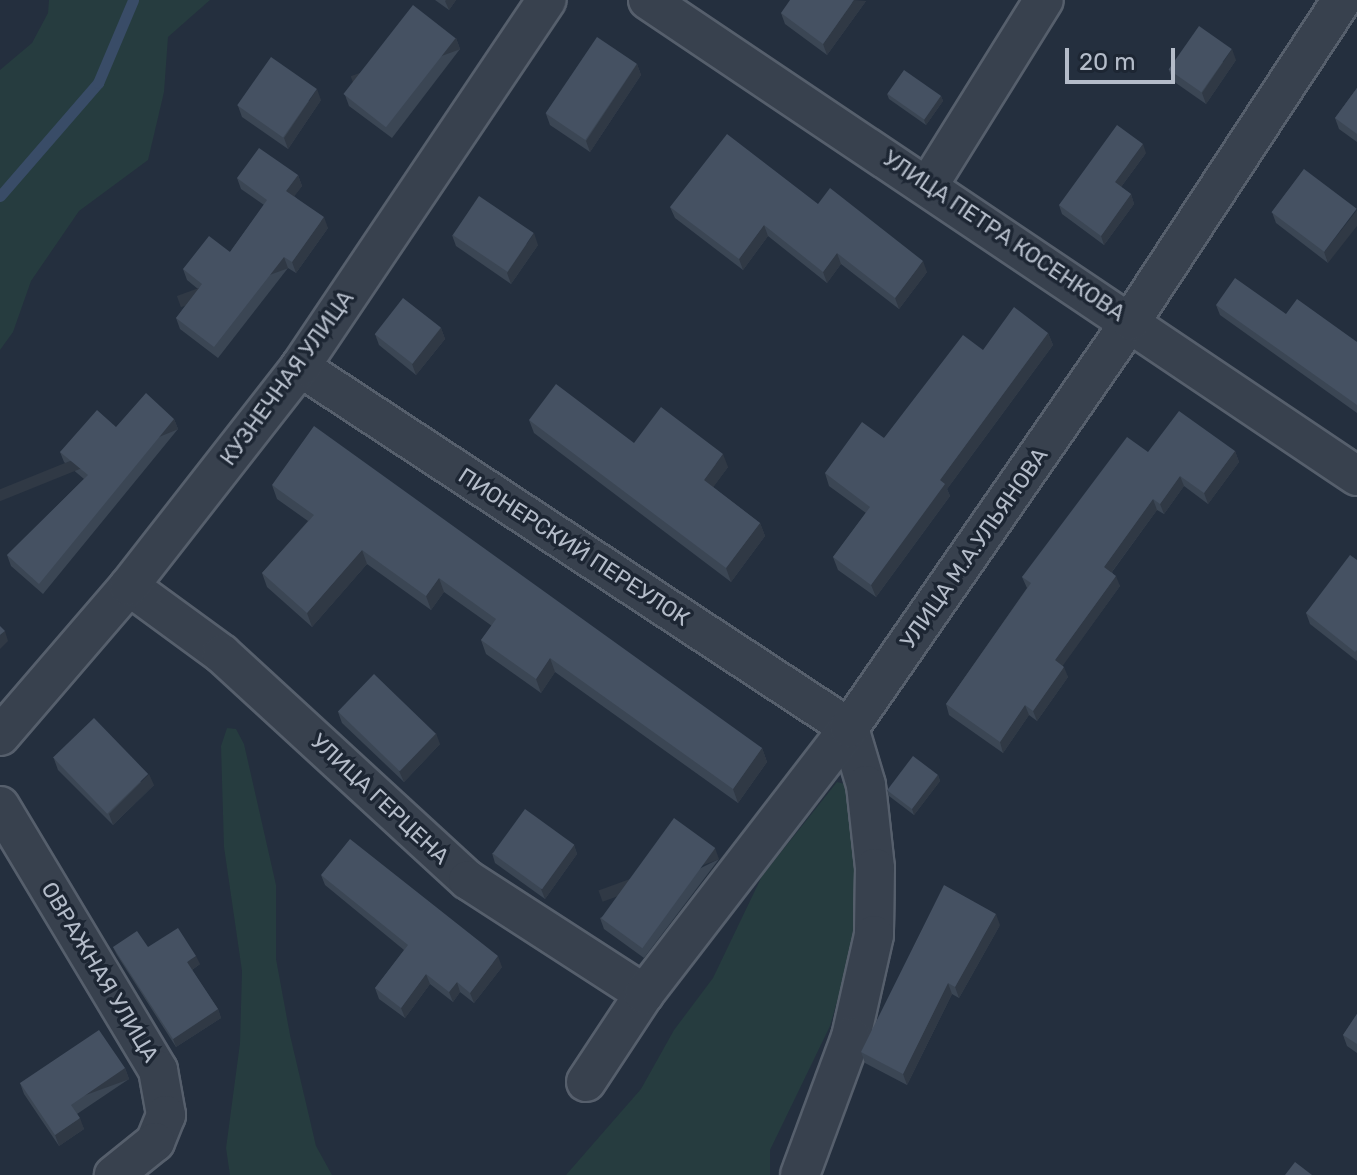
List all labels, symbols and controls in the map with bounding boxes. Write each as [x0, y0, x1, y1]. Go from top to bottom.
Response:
scale bar [1069, 32, 1179, 82]
text: 20 m [1079, 48, 1136, 76]
street label: УЛИЦА ПЕТРА КОСЕНКОВА [878, 145, 1130, 327]
street label: КУЗНЕЧНАЯ УЛИЦА [215, 286, 359, 470]
street label: УЛИЦА М.А.УЛЬЯНОВА [895, 443, 1053, 653]
street label: ПИОНЕРСКИЙ ПЕРЕУЛОК [454, 462, 694, 632]
street label: УЛИЦА ГЕРЦЕНА [305, 728, 455, 870]
street label: ОВРАЖНАЯ УЛИЦА [36, 877, 164, 1067]

